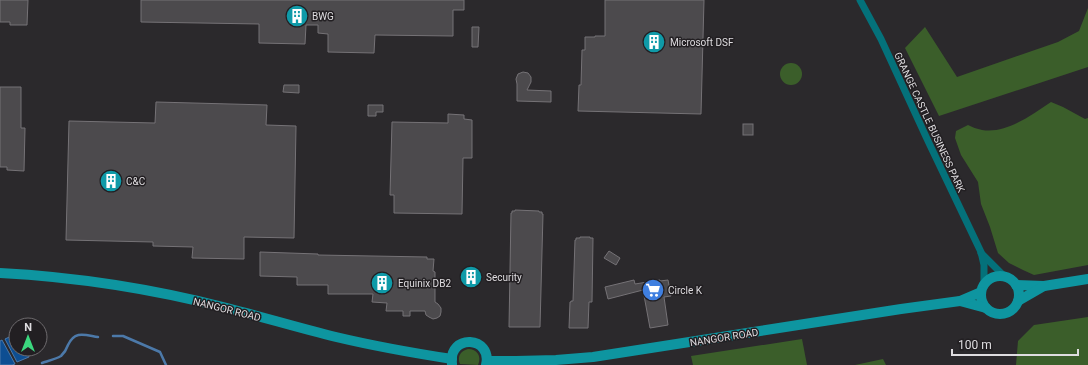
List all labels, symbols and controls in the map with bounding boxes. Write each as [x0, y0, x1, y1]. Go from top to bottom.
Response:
building icon: BWG [284, 3, 310, 29]
place label: BWG [312, 11, 334, 22]
building icon: Microsoft DSF [641, 29, 667, 55]
place label: Microsoft DSF [670, 37, 734, 48]
street label: GRANGE CASTLE BUSINESS PARK [892, 50, 967, 195]
building icon: C&C [98, 168, 124, 194]
place label: C&C [126, 176, 146, 187]
building icon: Security [458, 264, 484, 290]
building icon: Equinix DB2 [369, 270, 395, 296]
place label: Security [486, 272, 522, 283]
supermarket icon: Circle K [640, 277, 666, 303]
place label: Equinix DB2 [398, 278, 451, 289]
place label: Circle K [668, 285, 703, 296]
street label: NANGOR ROAD [192, 296, 262, 323]
north arrow [8, 317, 48, 357]
text: N [24, 321, 32, 334]
street label: NANGOR ROAD [689, 327, 759, 348]
scale bar [952, 331, 1078, 357]
text: 100 m [958, 338, 992, 352]

